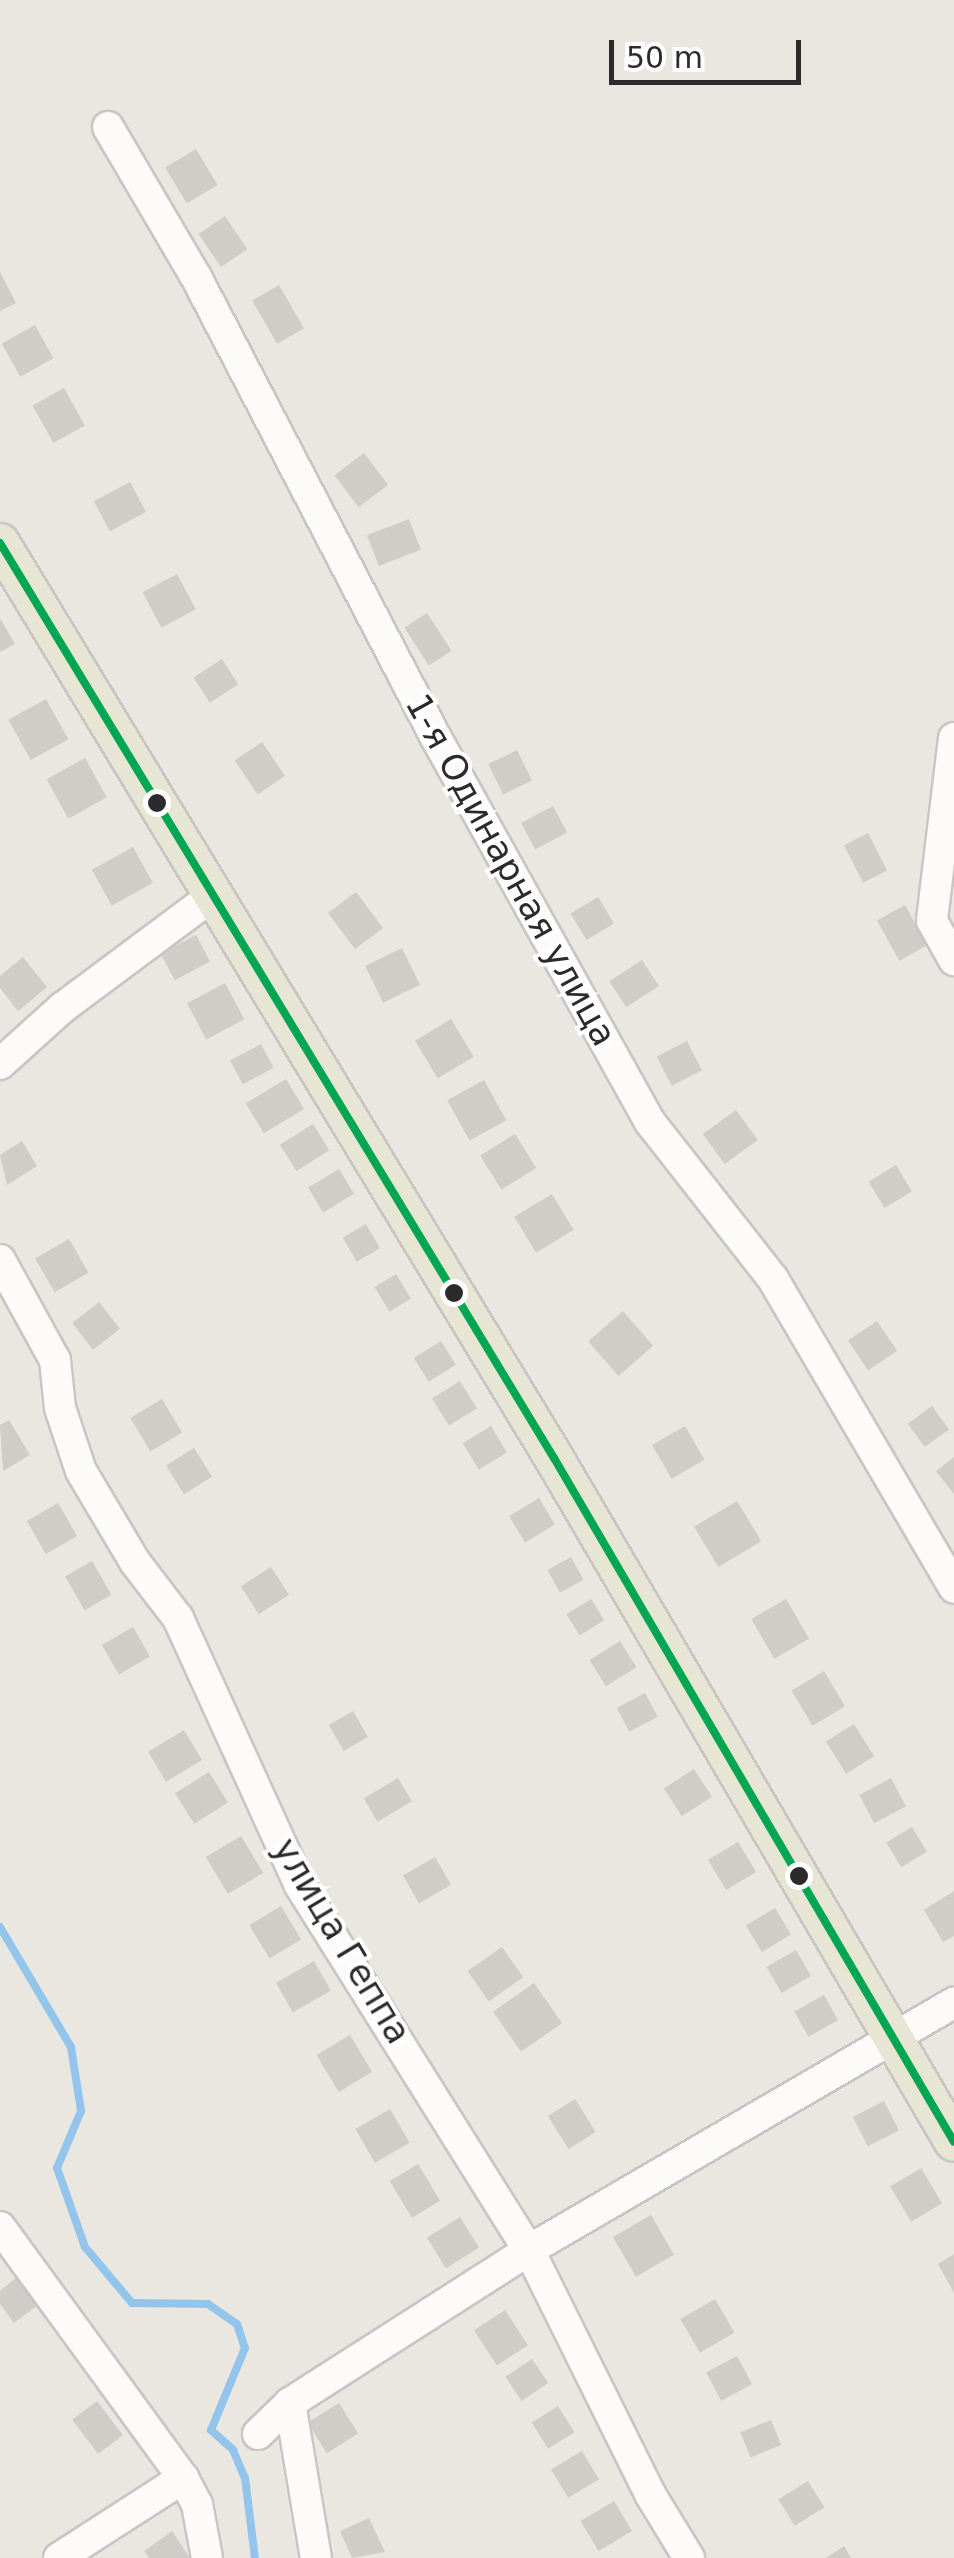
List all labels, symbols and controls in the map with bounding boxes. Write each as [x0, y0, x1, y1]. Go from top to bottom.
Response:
scale bar [614, 20, 806, 82]
text: 50 m [626, 40, 703, 75]
street label: 1-я Одинарная улица [397, 687, 625, 1053]
unlabelled marker [147, 793, 167, 813]
unlabelled marker [444, 1283, 464, 1303]
street label: улица Геппа [264, 1831, 420, 2051]
unlabelled marker [789, 1866, 809, 1886]

